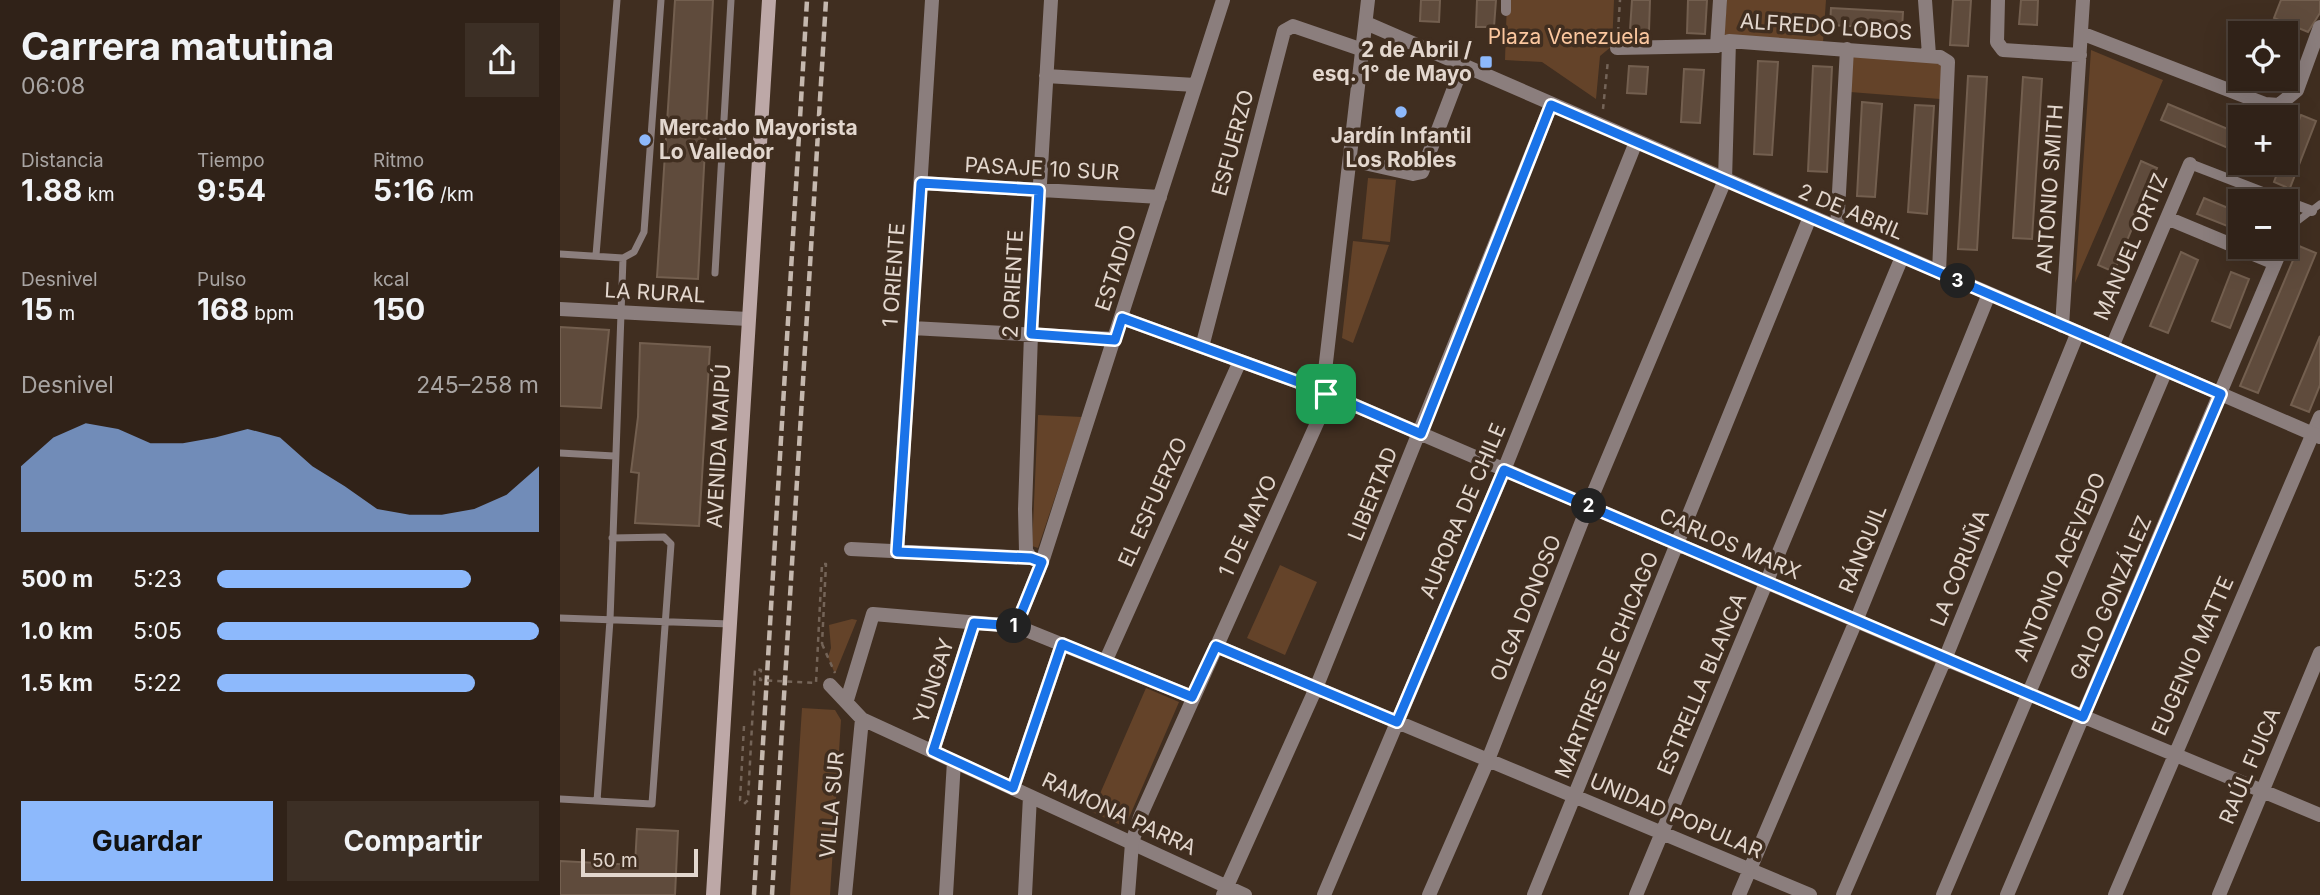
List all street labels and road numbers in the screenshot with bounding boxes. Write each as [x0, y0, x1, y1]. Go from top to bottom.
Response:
street label: ALFREDO LOBOS [1739, 8, 1913, 45]
street label: ESFUERZO [1206, 87, 1259, 199]
street label: ANTONIO SMITH [2031, 103, 2068, 275]
street label: PASAJE 10 SUR [964, 152, 1120, 185]
street label: MANUEL ORTIZ [2088, 170, 2173, 324]
street label: 2 DE ABRIL [1795, 178, 1907, 245]
street label: 1 ORIENTE [877, 222, 910, 328]
street label: ESTADIO [1090, 222, 1141, 314]
street label: 2 ORIENTE [997, 229, 1028, 339]
street label: LA RURAL [604, 277, 706, 308]
street label: AVENIDA MAIPÚ [701, 363, 735, 529]
street label: AURORA DE CHILE [1414, 419, 1511, 602]
street label: EL ESFUERZO [1113, 433, 1192, 570]
street label: LIBERTAD [1342, 443, 1403, 544]
street label: ANTONIO ACEVEDO [2008, 469, 2111, 665]
street label: 1 DE MAYO [1213, 471, 1282, 581]
street label: RÁNQUIL [1833, 501, 1892, 597]
street label: CARLOS MARX [1656, 503, 1805, 585]
street label: LA CORUÑA [1924, 506, 1994, 630]
street label: GALO GONZÁLEZ [2064, 512, 2156, 684]
street label: OLGA DONOSO [1485, 531, 1566, 685]
street label: MÁRTIRES DE CHICAGO [1549, 547, 1664, 782]
street label: EUGENIO MATTE [2146, 572, 2239, 739]
street label: ESTRELLA BLANCA [1652, 589, 1751, 779]
street label: YUNGAY [908, 635, 959, 727]
street label: RAÚL FUICA [2213, 703, 2285, 828]
street label: VILLA SUR [814, 751, 849, 859]
street label: RAMONA PARRA [1038, 767, 1200, 860]
street label: UNIDAD POPULAR [1586, 768, 1766, 863]

